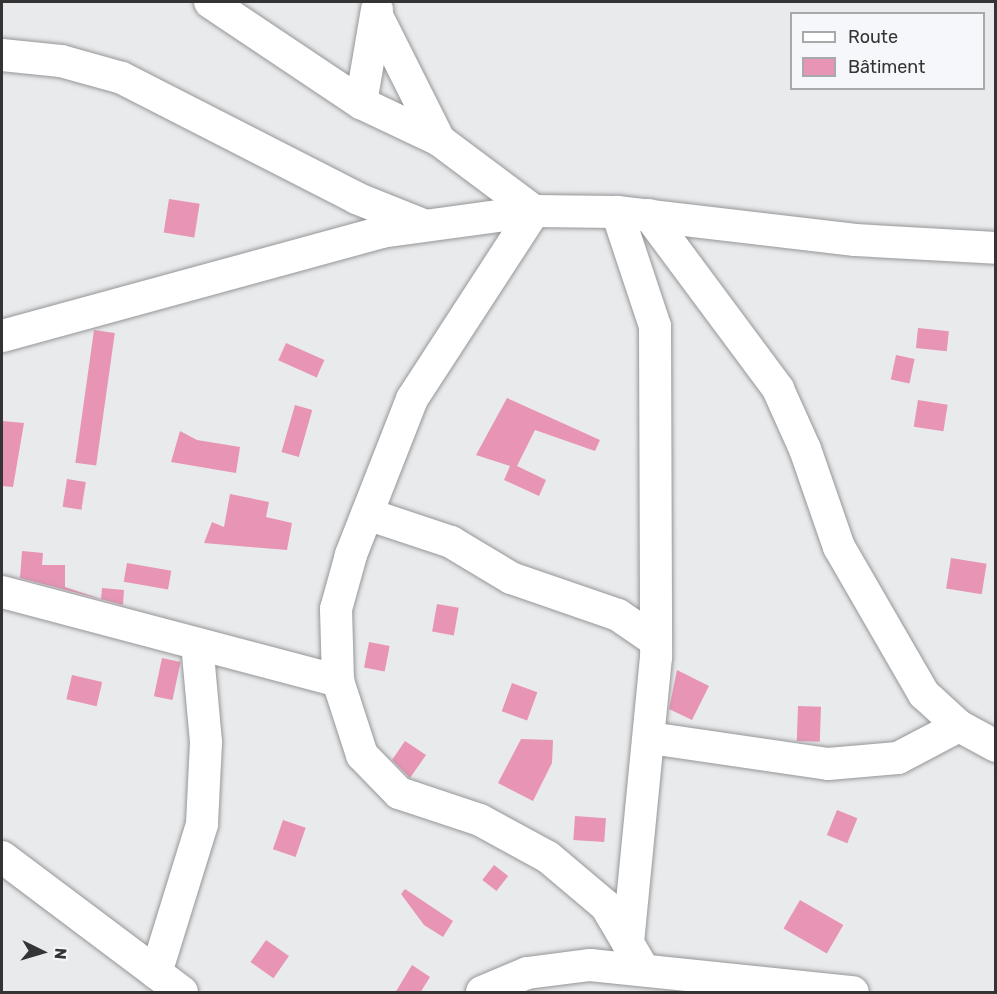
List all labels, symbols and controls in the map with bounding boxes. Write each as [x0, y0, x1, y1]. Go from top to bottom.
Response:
legend [790, 12, 985, 90]
text: Route [848, 26, 898, 48]
text: Bâtiment [848, 56, 925, 78]
north arrow [12, 922, 72, 982]
text: N [50, 947, 70, 960]

